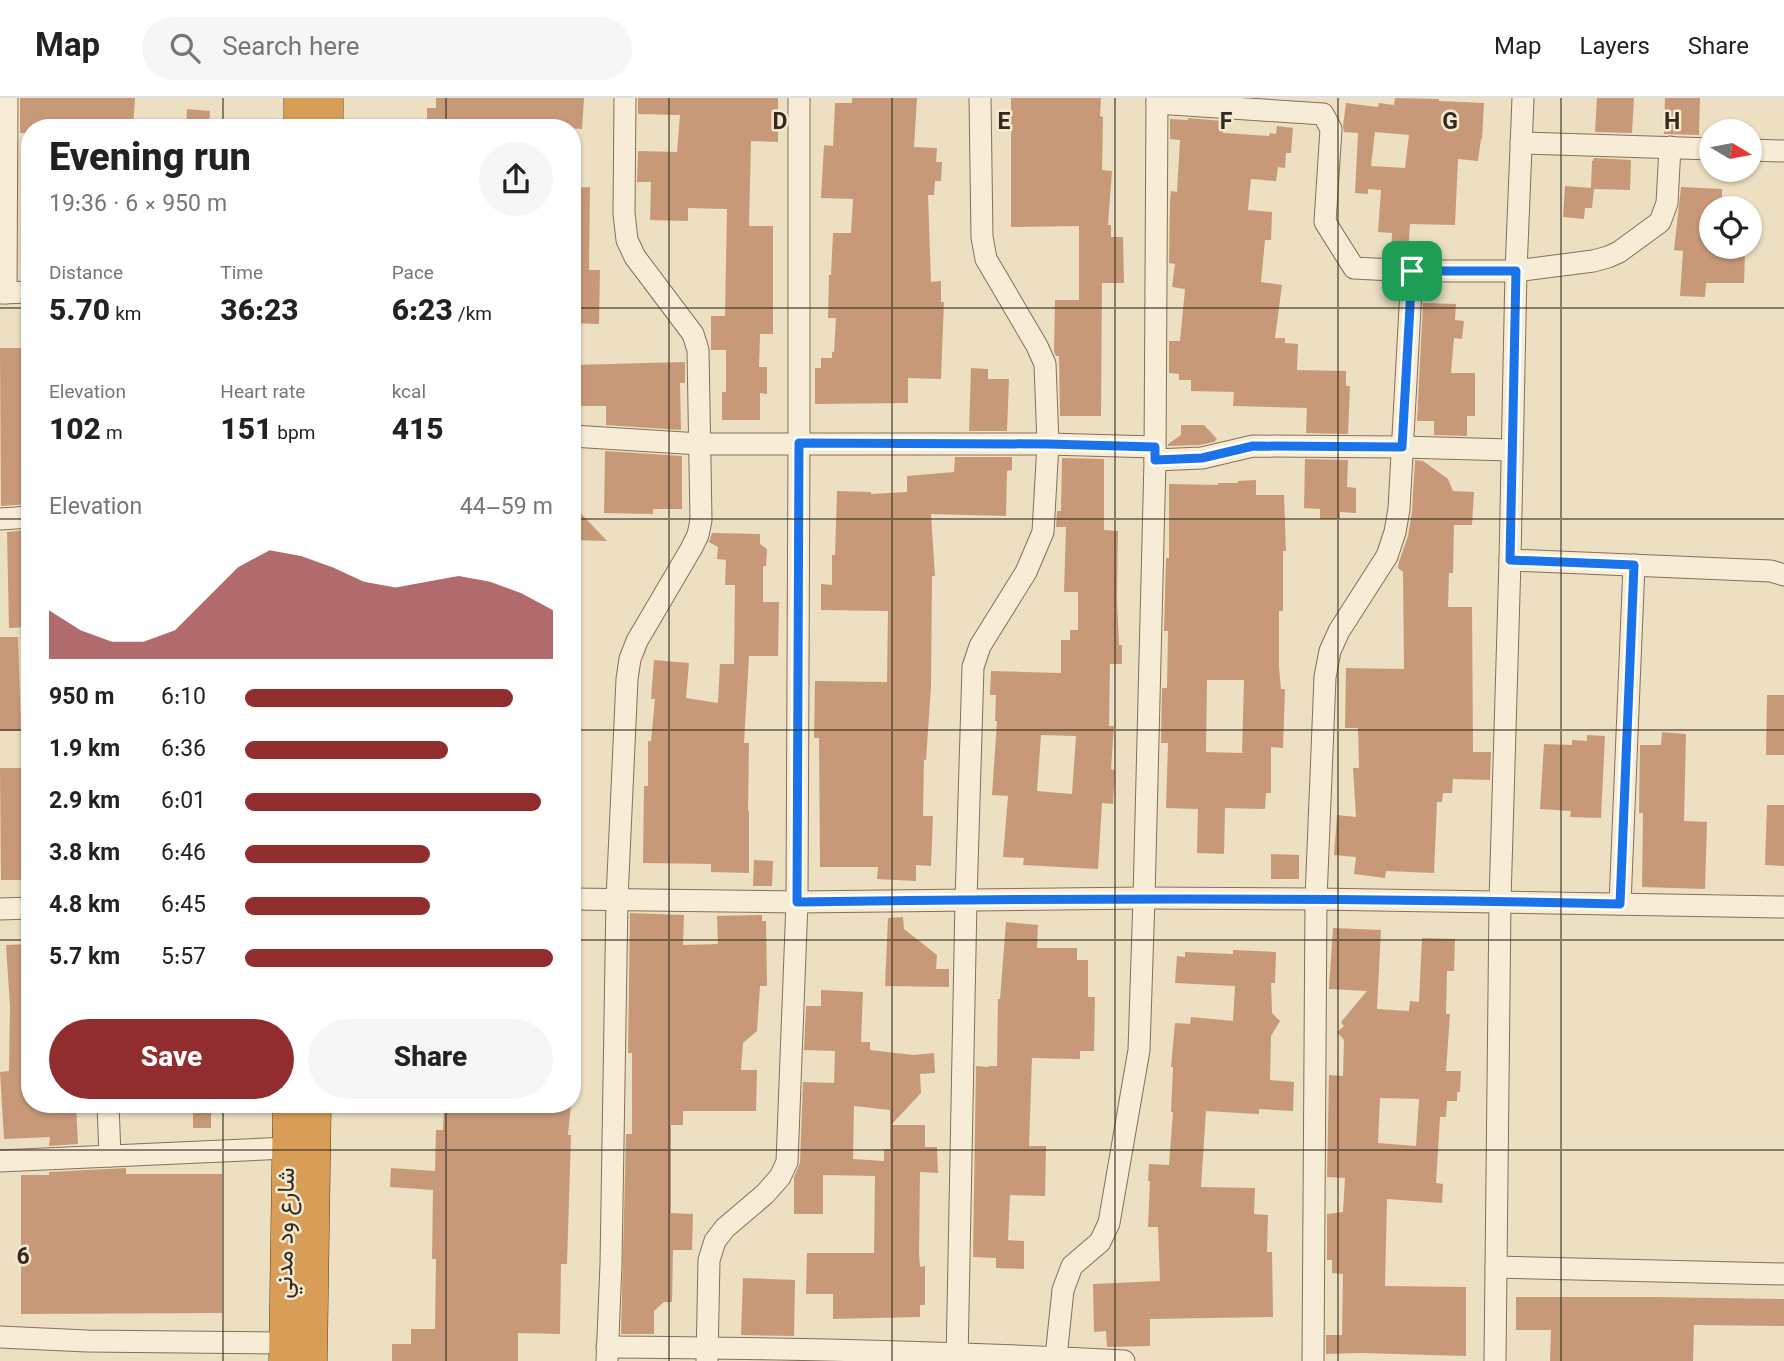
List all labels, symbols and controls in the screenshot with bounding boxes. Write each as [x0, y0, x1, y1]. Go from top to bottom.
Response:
search box [142, 17, 632, 80]
text: Map [35, 22, 100, 74]
text: Search here [222, 28, 359, 69]
icon: search [166, 29, 204, 67]
text: Map [1494, 29, 1542, 67]
text: Layers [1580, 29, 1650, 67]
text: Share [1688, 29, 1749, 67]
text: D [773, 105, 787, 141]
text: E [998, 105, 1011, 141]
text: F [1220, 105, 1233, 141]
text: G [1442, 105, 1458, 141]
text: H [1664, 105, 1680, 141]
north arrow [1699, 119, 1762, 182]
map controls [1699, 119, 1762, 259]
text: Evening run [49, 131, 251, 190]
button: share [479, 142, 553, 216]
text: 19:36 · 6 × 950 m [49, 187, 227, 223]
button: locate [1699, 196, 1762, 259]
pin [1382, 241, 1442, 301]
icon: arrive [1393, 252, 1431, 290]
text: Distance [49, 260, 123, 289]
text: Time [220, 260, 263, 289]
text: Pace [392, 260, 434, 289]
text: 5.70 [49, 289, 110, 336]
text: 36:23 [220, 289, 299, 336]
text: 6:23 [392, 289, 453, 336]
text: km [110, 301, 141, 330]
text: /km [453, 301, 492, 330]
text: Elevation [49, 379, 126, 408]
text: Heart rate [220, 379, 305, 408]
text: kcal [392, 379, 426, 408]
text: 102 [49, 408, 101, 455]
text: 151 [220, 408, 272, 455]
text: 415 [392, 408, 444, 455]
text: m [101, 420, 123, 449]
text: bpm [272, 420, 315, 449]
text: Elevation [49, 490, 142, 526]
text: 44–59 m [460, 490, 553, 526]
text: 950 m [49, 680, 114, 716]
text: 6:10 [161, 680, 206, 716]
text: 1.9 km [49, 732, 120, 768]
text: 6:36 [161, 732, 206, 768]
text: 2.9 km [49, 784, 120, 820]
text: 6:01 [161, 784, 206, 820]
text: 3.8 km [49, 836, 120, 872]
text: 6:46 [161, 836, 206, 872]
text: 4.8 km [49, 888, 120, 924]
text: 6:45 [161, 888, 206, 924]
text: 5.7 km [49, 940, 120, 976]
text: 5:57 [161, 940, 206, 976]
button: Save [49, 1019, 294, 1099]
button: Share [308, 1019, 553, 1099]
street label: شارع ود مدني [267, 1167, 307, 1299]
text: 6 [16, 1240, 30, 1276]

